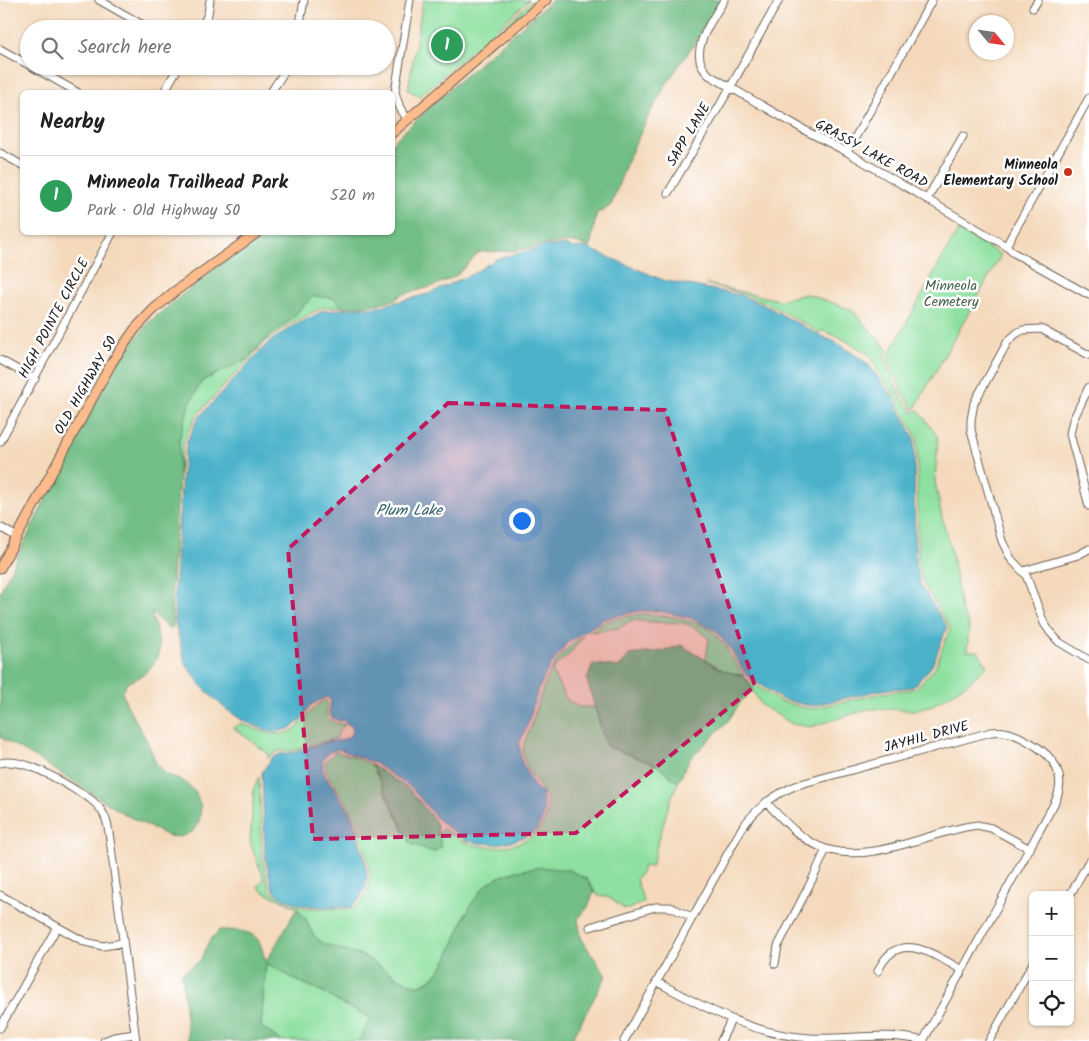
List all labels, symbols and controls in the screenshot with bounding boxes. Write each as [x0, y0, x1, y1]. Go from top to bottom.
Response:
north arrow [969, 15, 1014, 60]
search box [20, 20, 395, 75]
pin: 1 [431, 26, 463, 64]
text: Search here [78, 33, 172, 63]
icon: search [38, 34, 66, 62]
street label: SAPP LANE [661, 98, 717, 170]
text: Nearby [40, 106, 105, 139]
street label: GRASSY LAKE ROAD [811, 114, 932, 194]
place label: Minneola Elementary School [944, 154, 1058, 192]
marker: Minneola Elementary School [1062, 166, 1074, 178]
text: Minneola Trailhead Park [87, 168, 288, 198]
text: 1 [54, 183, 58, 208]
text: 520 m [330, 183, 375, 208]
text: Park · Old Highway 50 [87, 198, 240, 223]
street label: HIGH POINTE CIRCLE [13, 254, 95, 383]
park label: Minneola Cemetery [923, 275, 979, 313]
street label: OLD HIGHWAY 50 [49, 332, 123, 439]
water label: Plum Lake [376, 499, 443, 523]
your location [509, 508, 535, 534]
street label: JAYHIL DRIVE [881, 715, 972, 759]
map controls [1029, 891, 1074, 1026]
button: + [1029, 891, 1074, 936]
button: − [1029, 936, 1074, 981]
button: locate [1029, 981, 1074, 1026]

